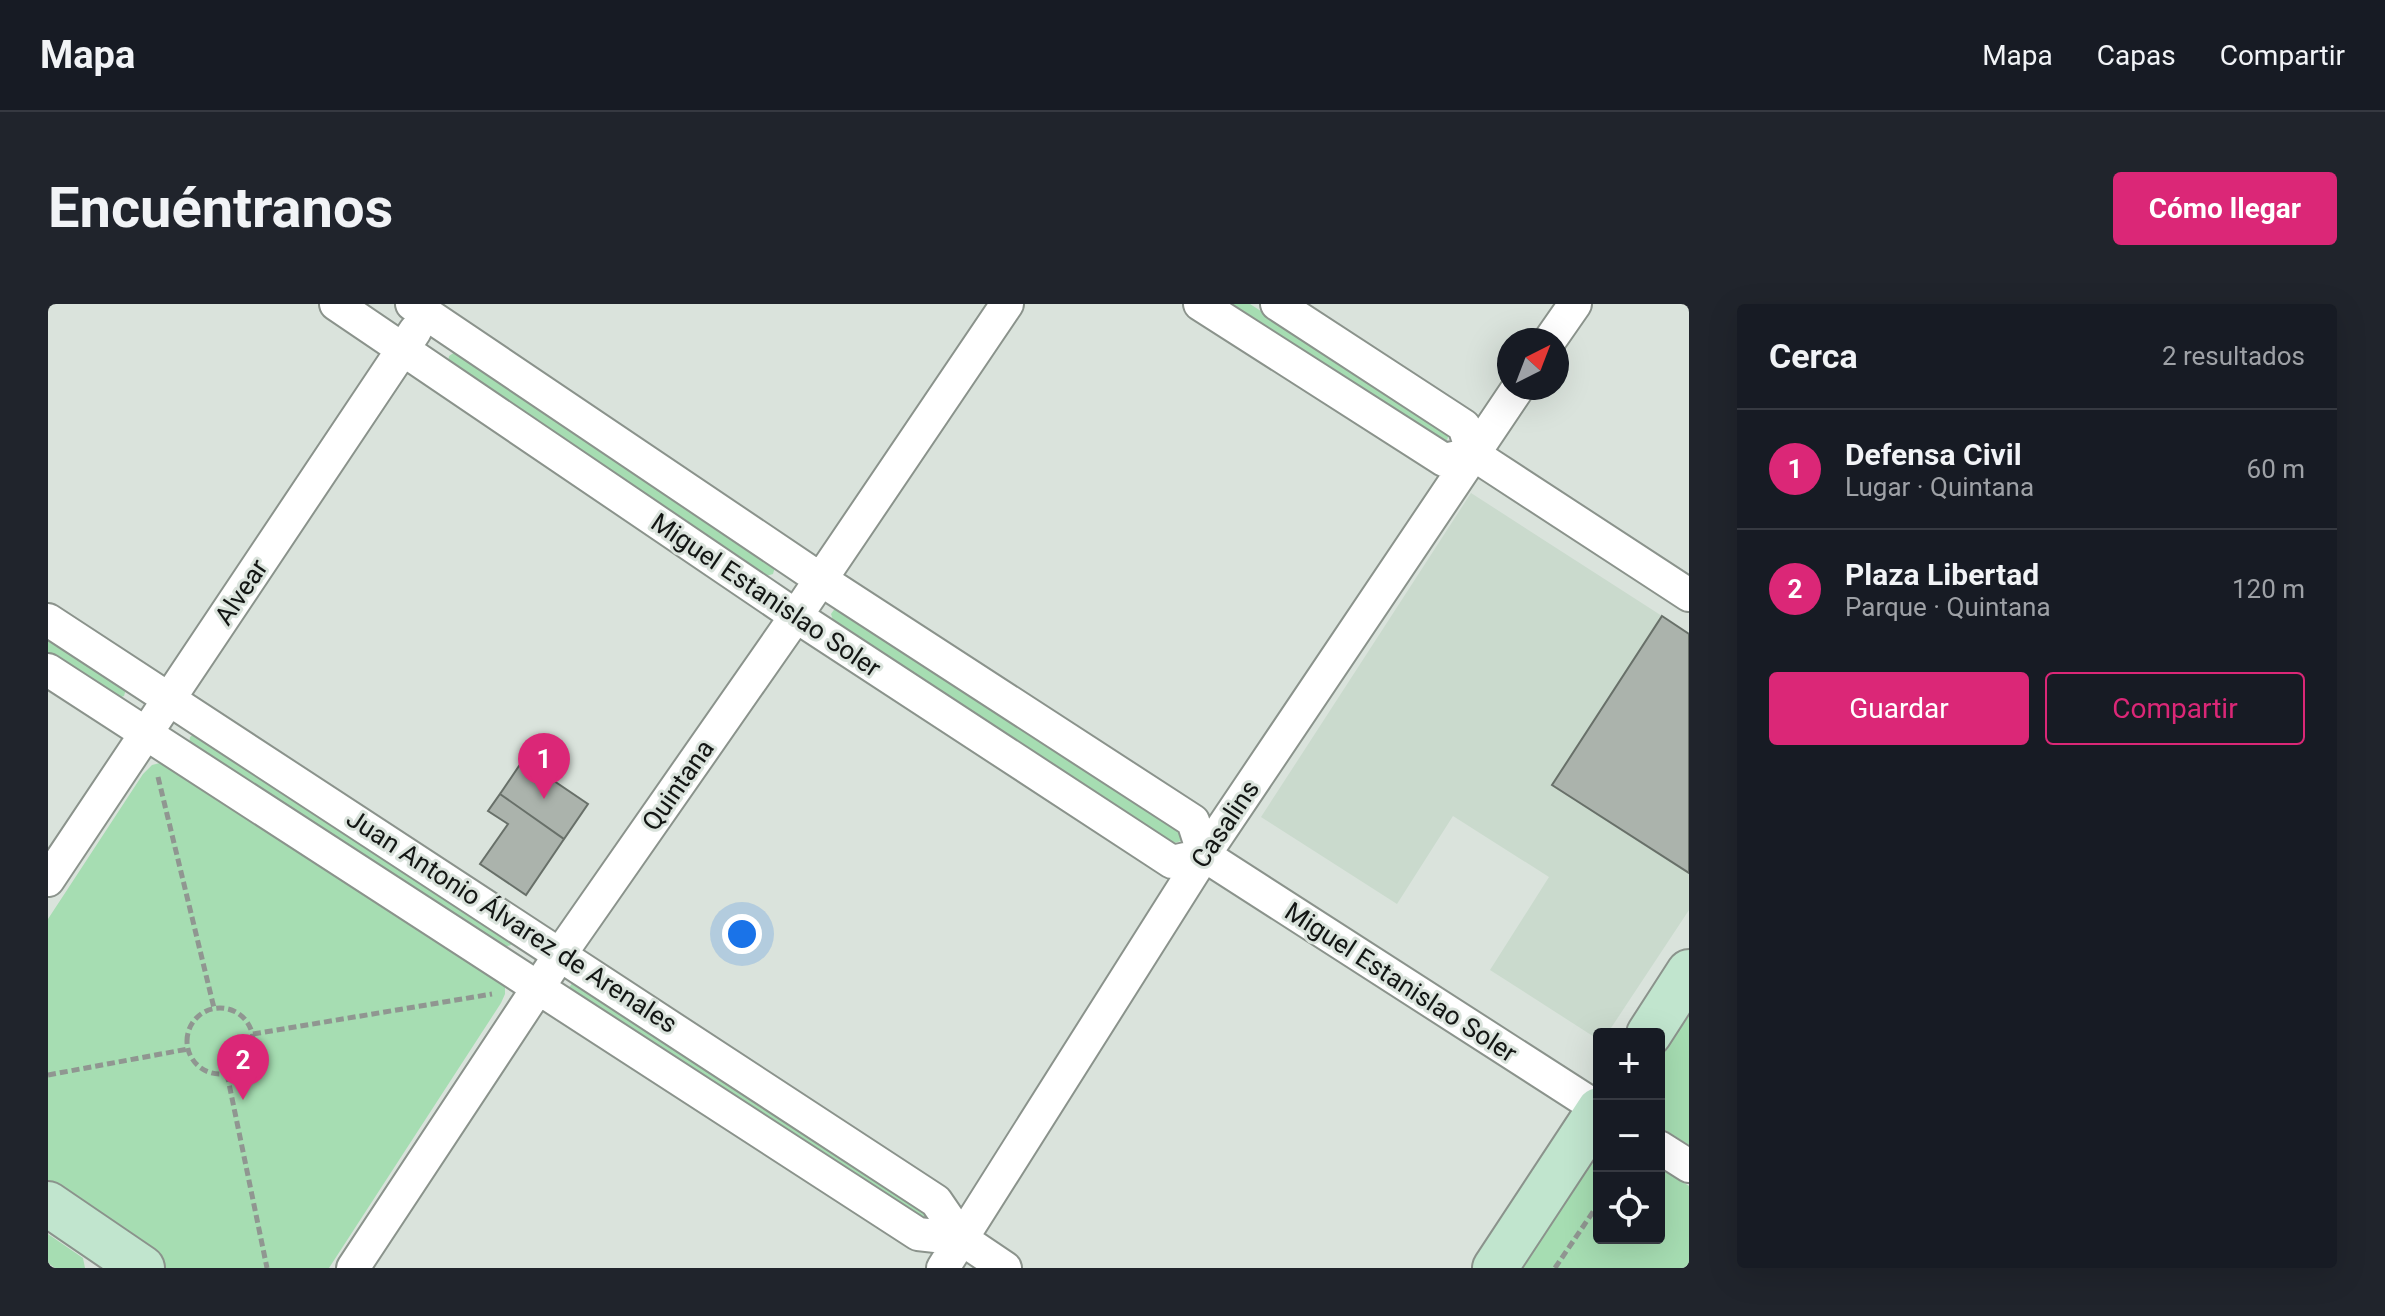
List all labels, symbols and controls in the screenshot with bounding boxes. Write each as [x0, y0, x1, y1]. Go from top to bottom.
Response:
text: Mapa [40, 33, 135, 77]
text: Mapa [1982, 39, 2053, 72]
text: Capas [2097, 39, 2176, 72]
text: Compartir [2220, 39, 2345, 72]
button: Cómo llegar [2113, 172, 2337, 245]
text: Encuéntranos [48, 175, 393, 241]
north arrow [1497, 328, 1569, 400]
text: Cerca [1769, 336, 1858, 376]
text: 2 resultados [2162, 341, 2305, 371]
text: Defensa Civil [1845, 437, 2022, 472]
text: 1 [1788, 454, 1802, 484]
text: 60 m [2247, 454, 2305, 484]
text: Lugar · Quintana [1845, 472, 2034, 502]
street label: Miguel Estanislao Soler [646, 507, 887, 683]
street label: Alvear [208, 553, 274, 630]
text: Plaza Libertad [1845, 557, 2039, 592]
text: 2 [1788, 574, 1802, 604]
text: 120 m [2232, 574, 2305, 604]
text: Parque · Quintana [1845, 592, 2051, 622]
button: Guardar [1769, 672, 2029, 745]
button: Compartir [2045, 672, 2305, 745]
pin: 1 [518, 733, 570, 799]
street label: Quintana [636, 734, 720, 836]
street label: Casalins [1185, 775, 1265, 873]
street label: Juan Antonio Álvarez de Arenales [341, 803, 683, 1039]
street label: Miguel Estanislao Soler [1279, 896, 1523, 1068]
your location [722, 914, 762, 954]
map controls [1593, 1028, 1665, 1244]
button: + [1593, 1028, 1665, 1100]
pin: 2 [217, 1034, 269, 1100]
button: − [1593, 1100, 1665, 1172]
button: locate [1593, 1172, 1665, 1244]

